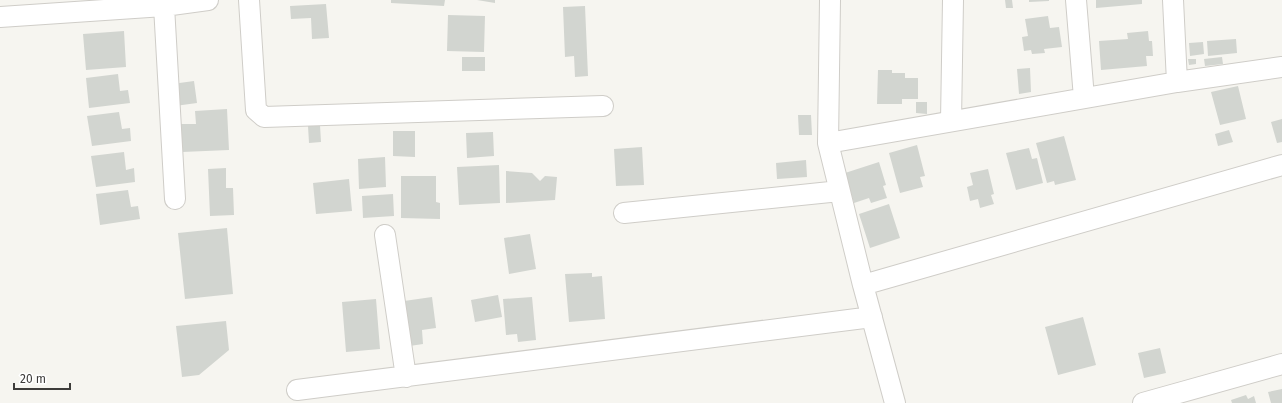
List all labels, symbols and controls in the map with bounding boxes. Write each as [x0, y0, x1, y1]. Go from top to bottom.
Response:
scale bar [14, 365, 70, 391]
text: 20 m [20, 372, 46, 386]

